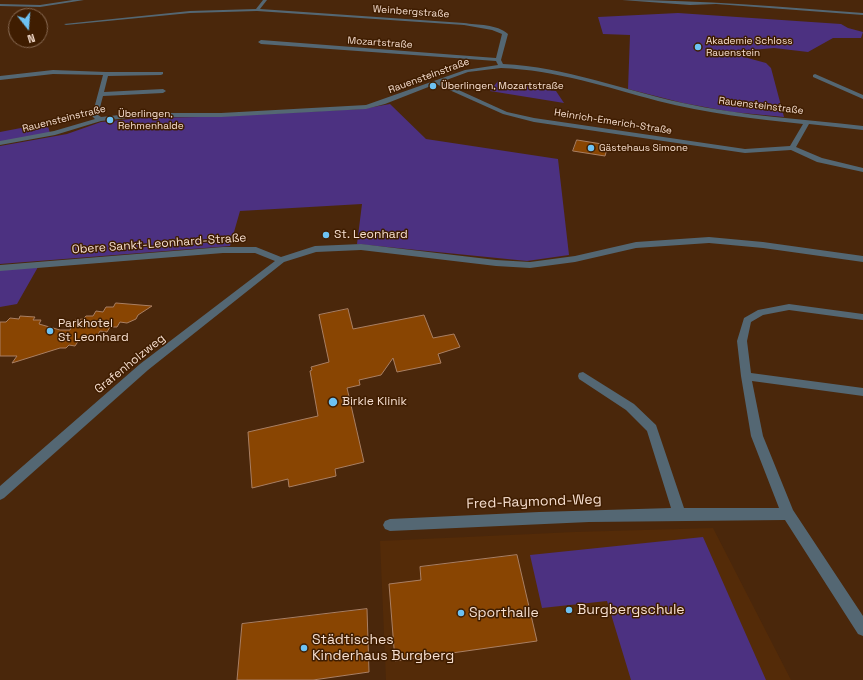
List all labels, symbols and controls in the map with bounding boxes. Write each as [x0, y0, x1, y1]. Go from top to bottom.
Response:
street label: Weinbergstraße [372, 3, 450, 21]
north arrow [8, 8, 48, 48]
text: N [26, 31, 37, 46]
street label: Mozartstraße [347, 35, 413, 51]
place label: Akademie Schloss Rauenstein [706, 35, 792, 58]
marker: Akademie Schloss Rauenstein [693, 42, 703, 52]
street label: Rauensteinstraße [387, 56, 471, 96]
place label: Überlingen, Mozartstraße [441, 80, 564, 92]
marker: Überlingen, Mozartstraße [428, 81, 438, 91]
street label: Rauensteinstraße [718, 95, 804, 117]
street label: Rauensteinstraße [21, 103, 107, 135]
street label: Heinrich-Emerich-Straße [553, 107, 673, 137]
place label: Überlingen, Rehmenhalde [118, 108, 184, 132]
marker: Überlingen, Rehmenhalde [105, 115, 115, 125]
place label: Gästehaus Simone [599, 142, 688, 154]
marker: Gästehaus Simone [586, 143, 596, 153]
place label: St. Leonhard [334, 228, 408, 242]
marker: St. Leonhard [321, 230, 331, 240]
street label: Obere Sankt-Leonhard-Straße [71, 231, 247, 257]
place label: Parkhotel St Leonhard [58, 317, 129, 345]
marker: Parkhotel St Leonhard [45, 326, 55, 336]
street label: Grafenholzweg [92, 331, 168, 397]
place label: Birkle Klinik [342, 395, 407, 409]
marker: Birkle Klinik [327, 396, 339, 408]
street label: Fred-Raymond-Weg [466, 491, 602, 513]
place label: Burgbergschule [577, 602, 685, 618]
place label: Sporthalle [469, 605, 539, 621]
marker: Burgbergschule [564, 605, 574, 615]
marker: Sporthalle [456, 608, 466, 618]
place label: Städtisches Kinderhaus Burgberg [312, 632, 454, 664]
marker: Städtisches Kinderhaus Burgberg [299, 643, 309, 653]

